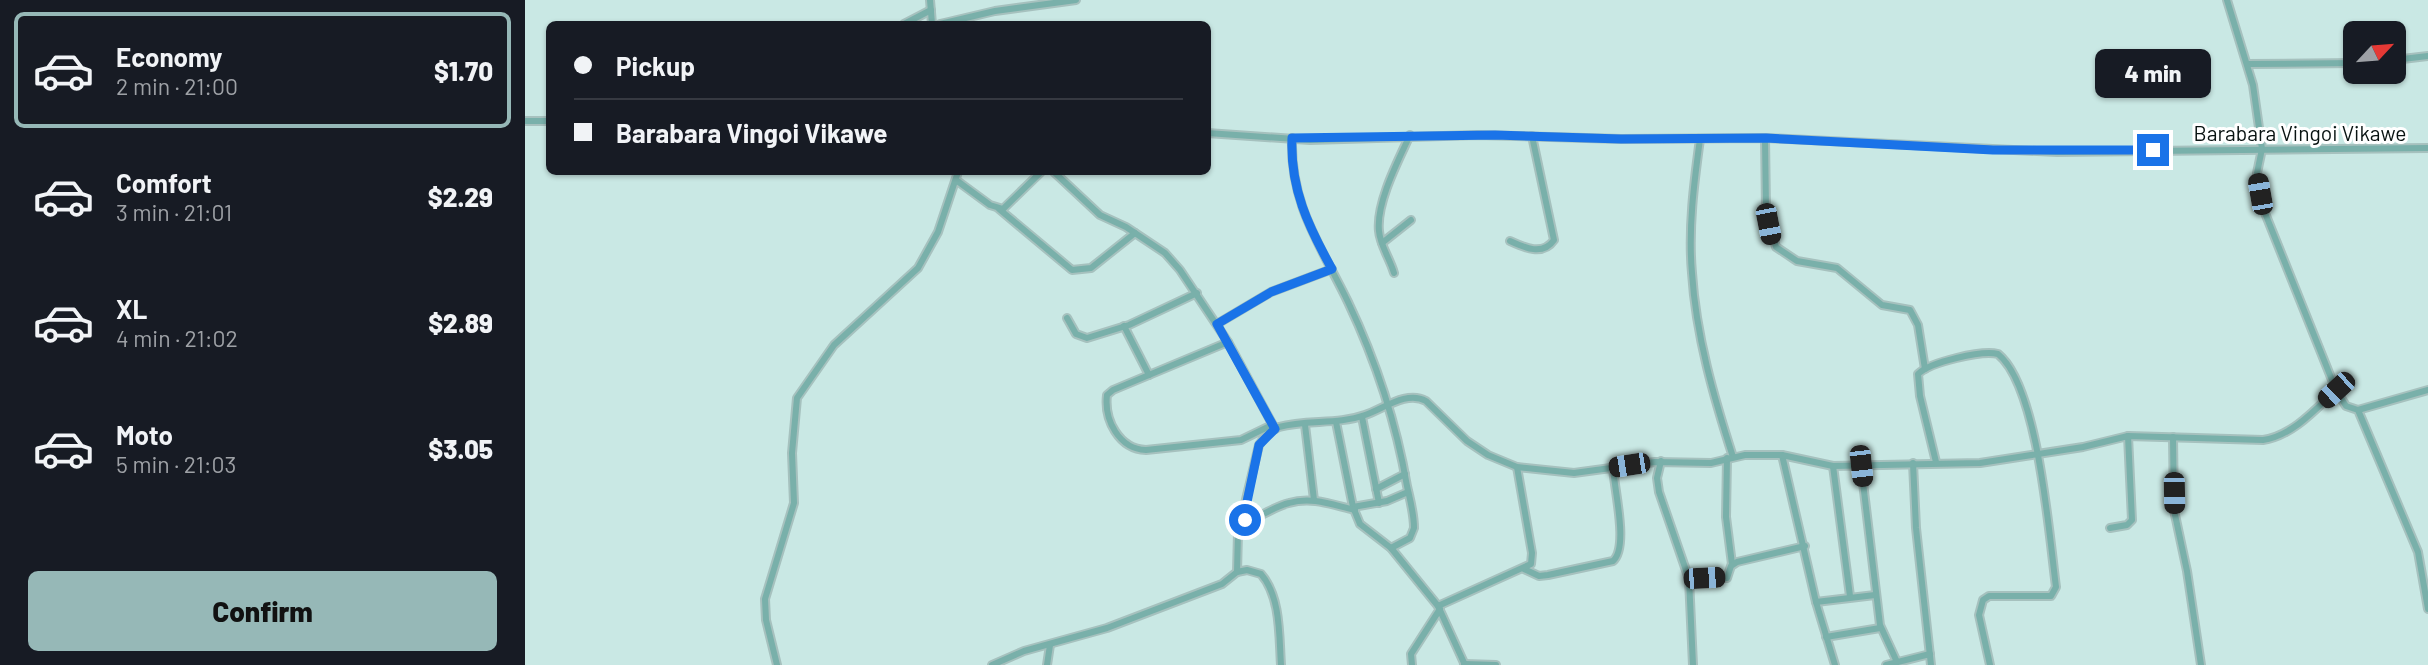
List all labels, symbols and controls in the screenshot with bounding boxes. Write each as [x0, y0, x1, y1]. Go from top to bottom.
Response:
north arrow [2343, 21, 2406, 84]
map controls [2343, 21, 2406, 84]
icon: car [32, 39, 95, 102]
text: Economy [116, 41, 222, 72]
callout: 4 min [2095, 48, 2211, 97]
text: Pickup [616, 50, 695, 81]
text: $1.70 [434, 55, 493, 86]
text: 4 min [2125, 59, 2181, 87]
text: 2 min · 21:00 [116, 72, 238, 100]
text: Barabara Vingoi Vikawe [616, 117, 887, 148]
street label: Barabara Vingoi Vikawe [2194, 120, 2406, 145]
route end [2137, 134, 2169, 166]
icon: car [32, 165, 95, 228]
text: Comfort [116, 167, 212, 198]
car [2247, 171, 2274, 217]
text: $2.29 [428, 181, 493, 212]
text: 3 min · 21:01 [116, 198, 232, 226]
car [1754, 201, 1783, 247]
icon: car [32, 291, 95, 354]
text: XL [116, 293, 147, 324]
text: $2.89 [428, 307, 493, 338]
text: 4 min · 21:02 [116, 324, 238, 352]
car [2314, 368, 2359, 412]
icon: car [32, 417, 95, 480]
text: Moto [116, 419, 173, 450]
text: $3.05 [428, 433, 493, 464]
car [1849, 444, 1874, 488]
text: 5 min · 21:03 [116, 450, 236, 478]
car [1607, 451, 1652, 479]
car [2164, 472, 2185, 514]
route start [1229, 504, 1261, 536]
car [1683, 566, 1726, 590]
button: Confirm [28, 571, 497, 651]

